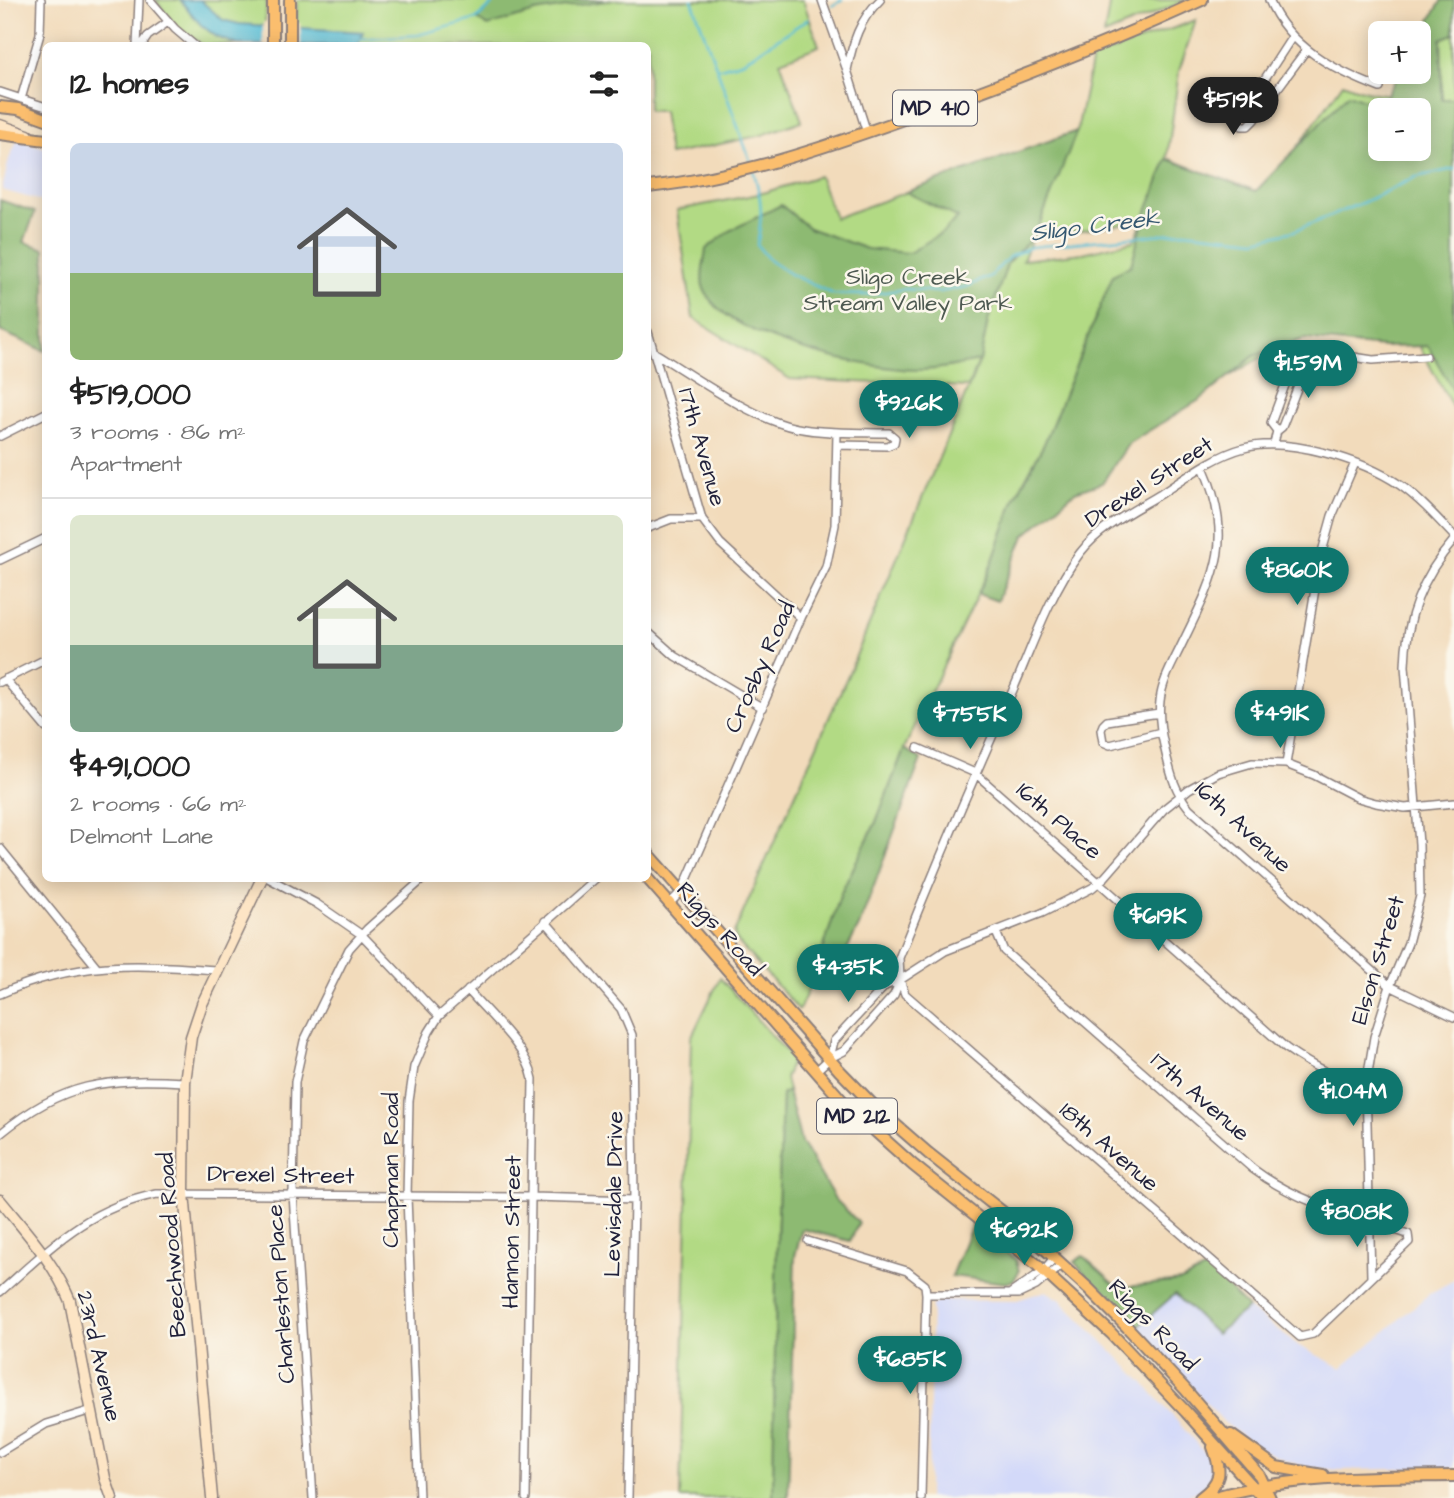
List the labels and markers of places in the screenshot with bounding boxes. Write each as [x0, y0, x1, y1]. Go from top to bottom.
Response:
pin: $519K [1184, 78, 1282, 137]
pin: $1.59M [1251, 340, 1365, 400]
pin: $926K [860, 380, 958, 440]
pin: $860K [1248, 548, 1346, 607]
pin: $491K [1231, 690, 1329, 750]
pin: $755K [921, 692, 1019, 751]
pin: $619K [1109, 894, 1207, 953]
pin: $435K [799, 944, 897, 1004]
pin: $1.04M [1296, 1068, 1410, 1128]
pin: $808K [1308, 1190, 1406, 1249]
pin: $692K [975, 1208, 1073, 1267]
pin: $685K [861, 1336, 959, 1396]

